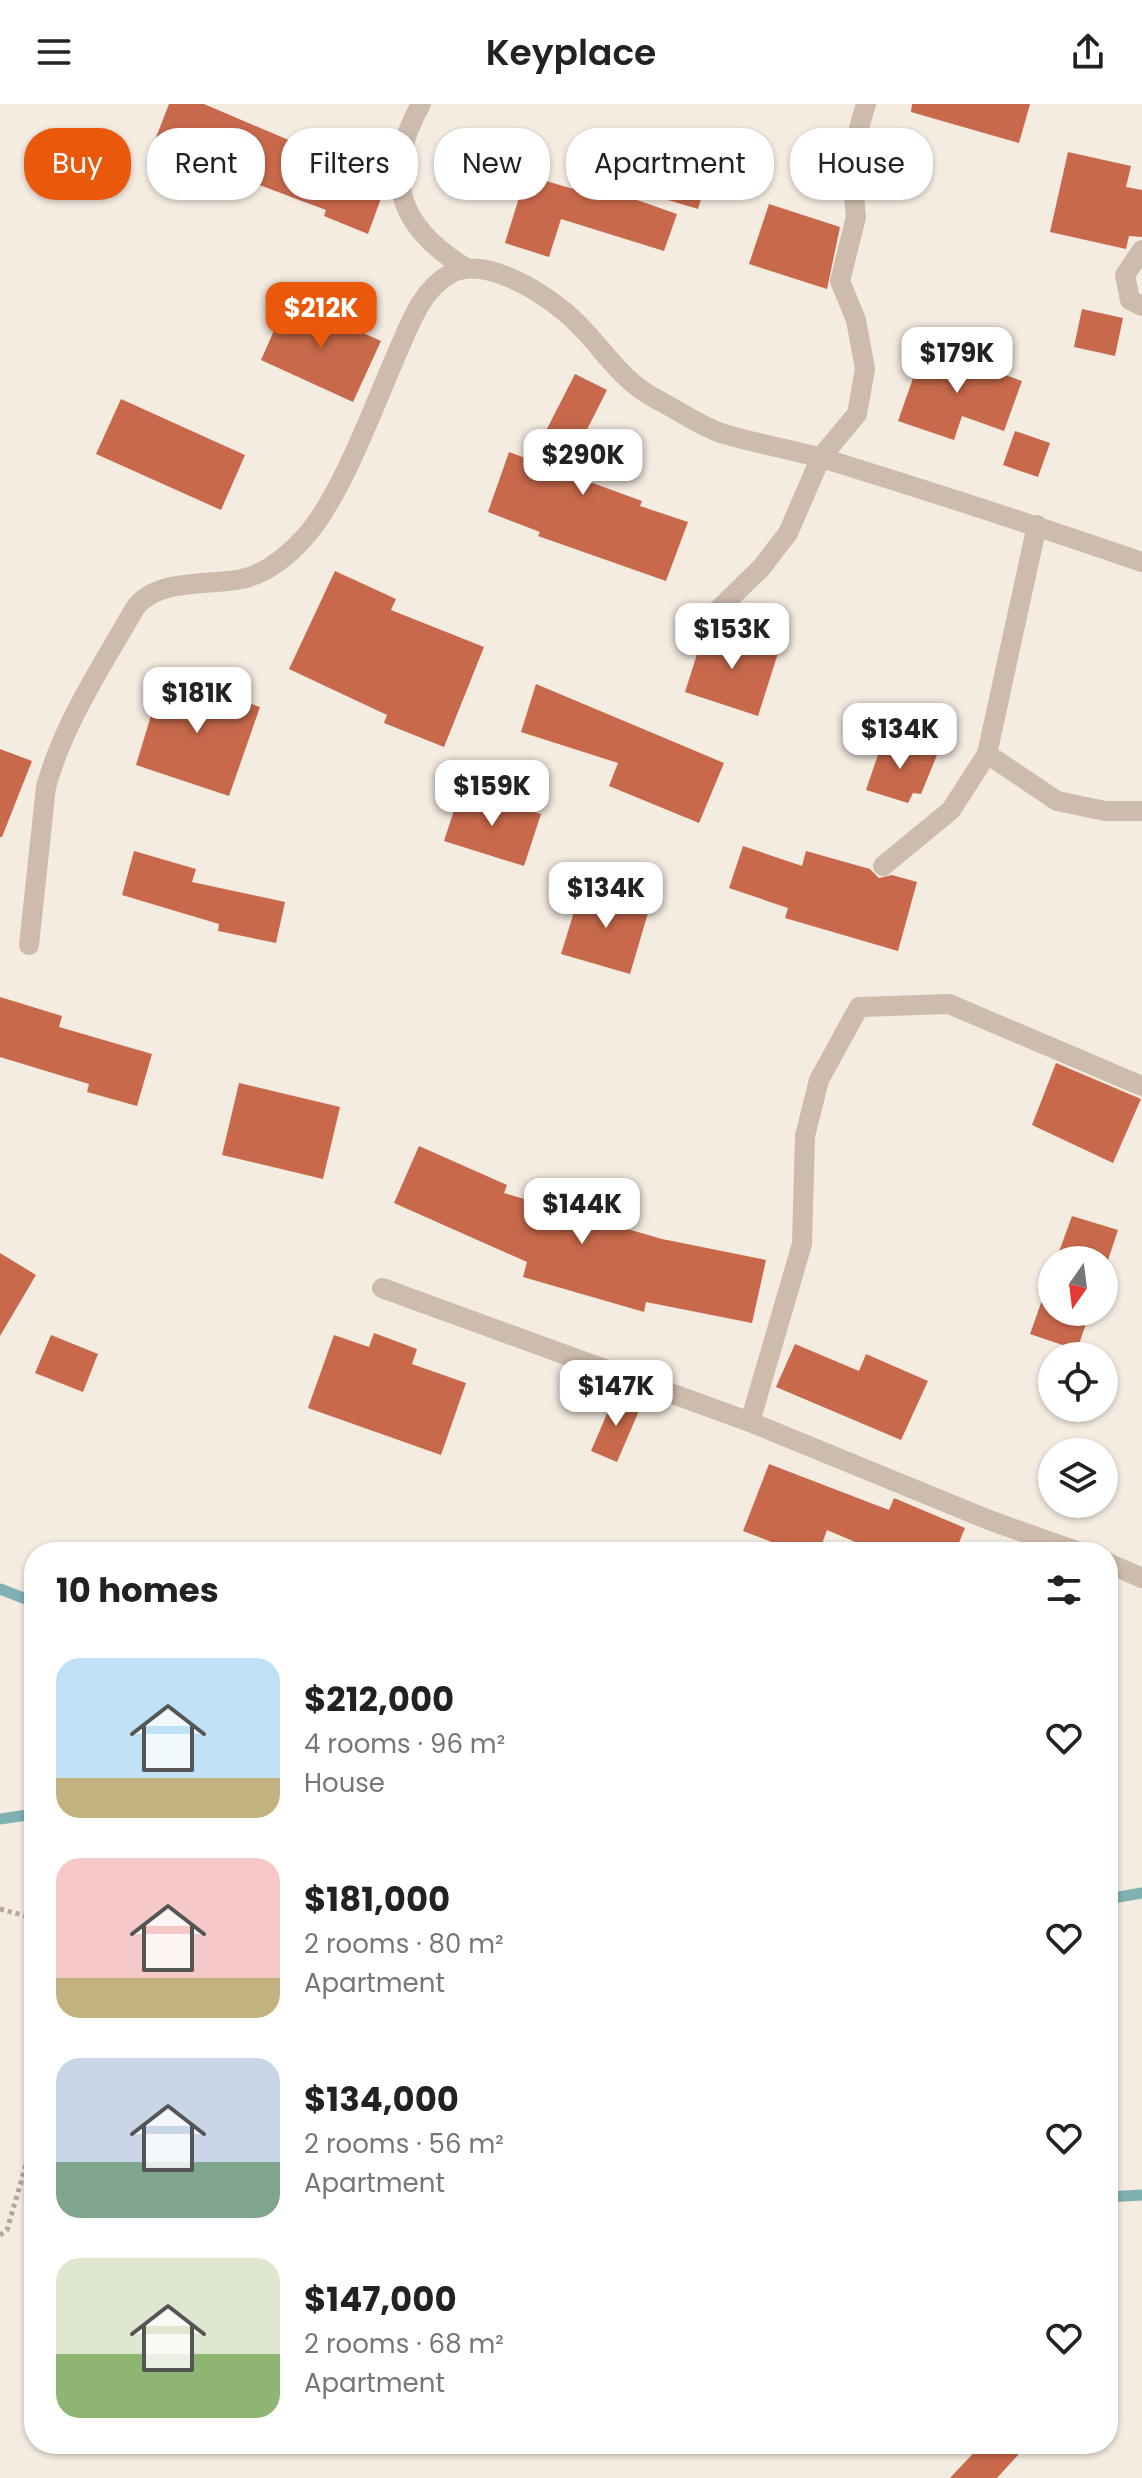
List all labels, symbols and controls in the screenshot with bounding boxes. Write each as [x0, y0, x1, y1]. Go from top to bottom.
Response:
text: Keyplace [486, 27, 656, 78]
icon: menu [32, 30, 76, 74]
icon: share [1066, 30, 1110, 74]
chip: Buy [24, 128, 131, 200]
chip: Rent [147, 128, 265, 200]
chip: Filters [281, 128, 418, 200]
chip: New [434, 128, 550, 200]
chip: Apartment [566, 128, 774, 200]
chip: House [790, 128, 933, 200]
pin: $212K [265, 282, 377, 350]
text: $212K [284, 290, 358, 326]
pin: $179K [901, 327, 1013, 395]
text: $179K [920, 335, 994, 371]
pin: $290K [527, 429, 639, 497]
text: $290K [541, 437, 625, 473]
pin: $153K [676, 603, 788, 671]
text: $153K [693, 611, 771, 647]
pin: $181K [141, 667, 253, 735]
text: $181K [161, 675, 233, 711]
pin: $134K [844, 703, 956, 771]
text: $134K [861, 711, 939, 747]
pin: $159K [436, 760, 548, 828]
text: $159K [453, 768, 531, 804]
pin: $134K [550, 862, 662, 930]
text: $134K [567, 870, 645, 906]
pin: $144K [526, 1178, 638, 1246]
text: $144K [542, 1186, 622, 1222]
north arrow [1038, 1246, 1118, 1326]
map controls [1038, 1246, 1118, 1518]
button: locate [1038, 1342, 1118, 1422]
pin: $147K [560, 1360, 672, 1428]
text: $147K [578, 1368, 654, 1404]
button: layers [1038, 1438, 1118, 1518]
text: 10 homes [56, 1566, 219, 1614]
icon: filters [1042, 1568, 1086, 1612]
text: $212,000 [304, 1675, 454, 1723]
icon: home [120, 1690, 216, 1786]
icon: heart [1042, 1716, 1086, 1760]
text: 4 rooms · 96 m² [304, 1726, 505, 1762]
text: House [304, 1765, 385, 1801]
text: $181,000 [304, 1875, 450, 1923]
icon: home [120, 1890, 216, 1986]
icon: heart [1042, 1916, 1086, 1960]
text: 2 rooms · 80 m² [304, 1926, 504, 1962]
text: Apartment [304, 1965, 445, 2001]
text: $134,000 [304, 2075, 459, 2123]
icon: home [120, 2090, 216, 2186]
icon: heart [1042, 2116, 1086, 2160]
text: 2 rooms · 56 m² [304, 2126, 504, 2162]
text: Apartment [304, 2165, 445, 2201]
text: $147,000 [304, 2275, 457, 2323]
icon: home [120, 2290, 216, 2386]
icon: heart [1042, 2316, 1086, 2360]
text: 2 rooms · 68 m² [304, 2326, 504, 2362]
text: Apartment [304, 2365, 445, 2401]

